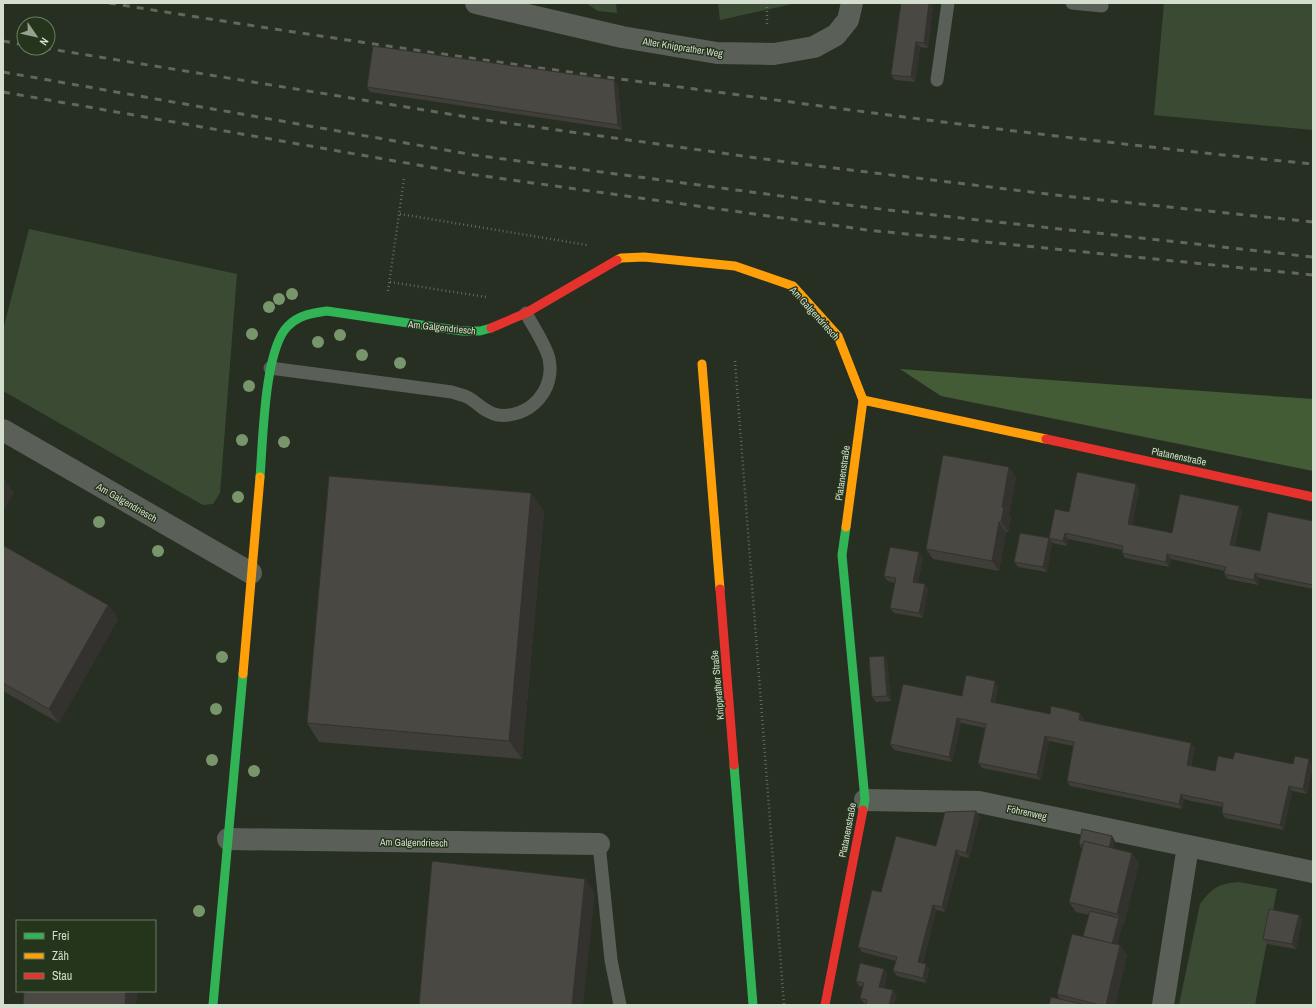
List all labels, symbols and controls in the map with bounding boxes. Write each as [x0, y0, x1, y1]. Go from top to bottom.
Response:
north arrow [16, 16, 56, 56]
text: N [37, 35, 52, 48]
street label: Alter Knipprather Weg [641, 35, 724, 60]
street label: Am Galgendriesch [786, 283, 842, 343]
street label: Am Galgendriesch [406, 317, 476, 338]
street label: Platanenstraße [832, 444, 853, 502]
street label: Platanenstraße [1150, 444, 1208, 469]
street label: Am Galgendriesch [93, 479, 159, 525]
street label: Knipprather Straße [708, 649, 727, 720]
street label: Platanenstraße [836, 801, 859, 859]
street label: Föhrenweg [1006, 802, 1049, 823]
street label: Am Galgendriesch [379, 835, 448, 850]
legend [16, 920, 156, 992]
text: Frei [52, 928, 70, 944]
text: Zäh [52, 948, 69, 964]
text: Stau [52, 968, 72, 984]

